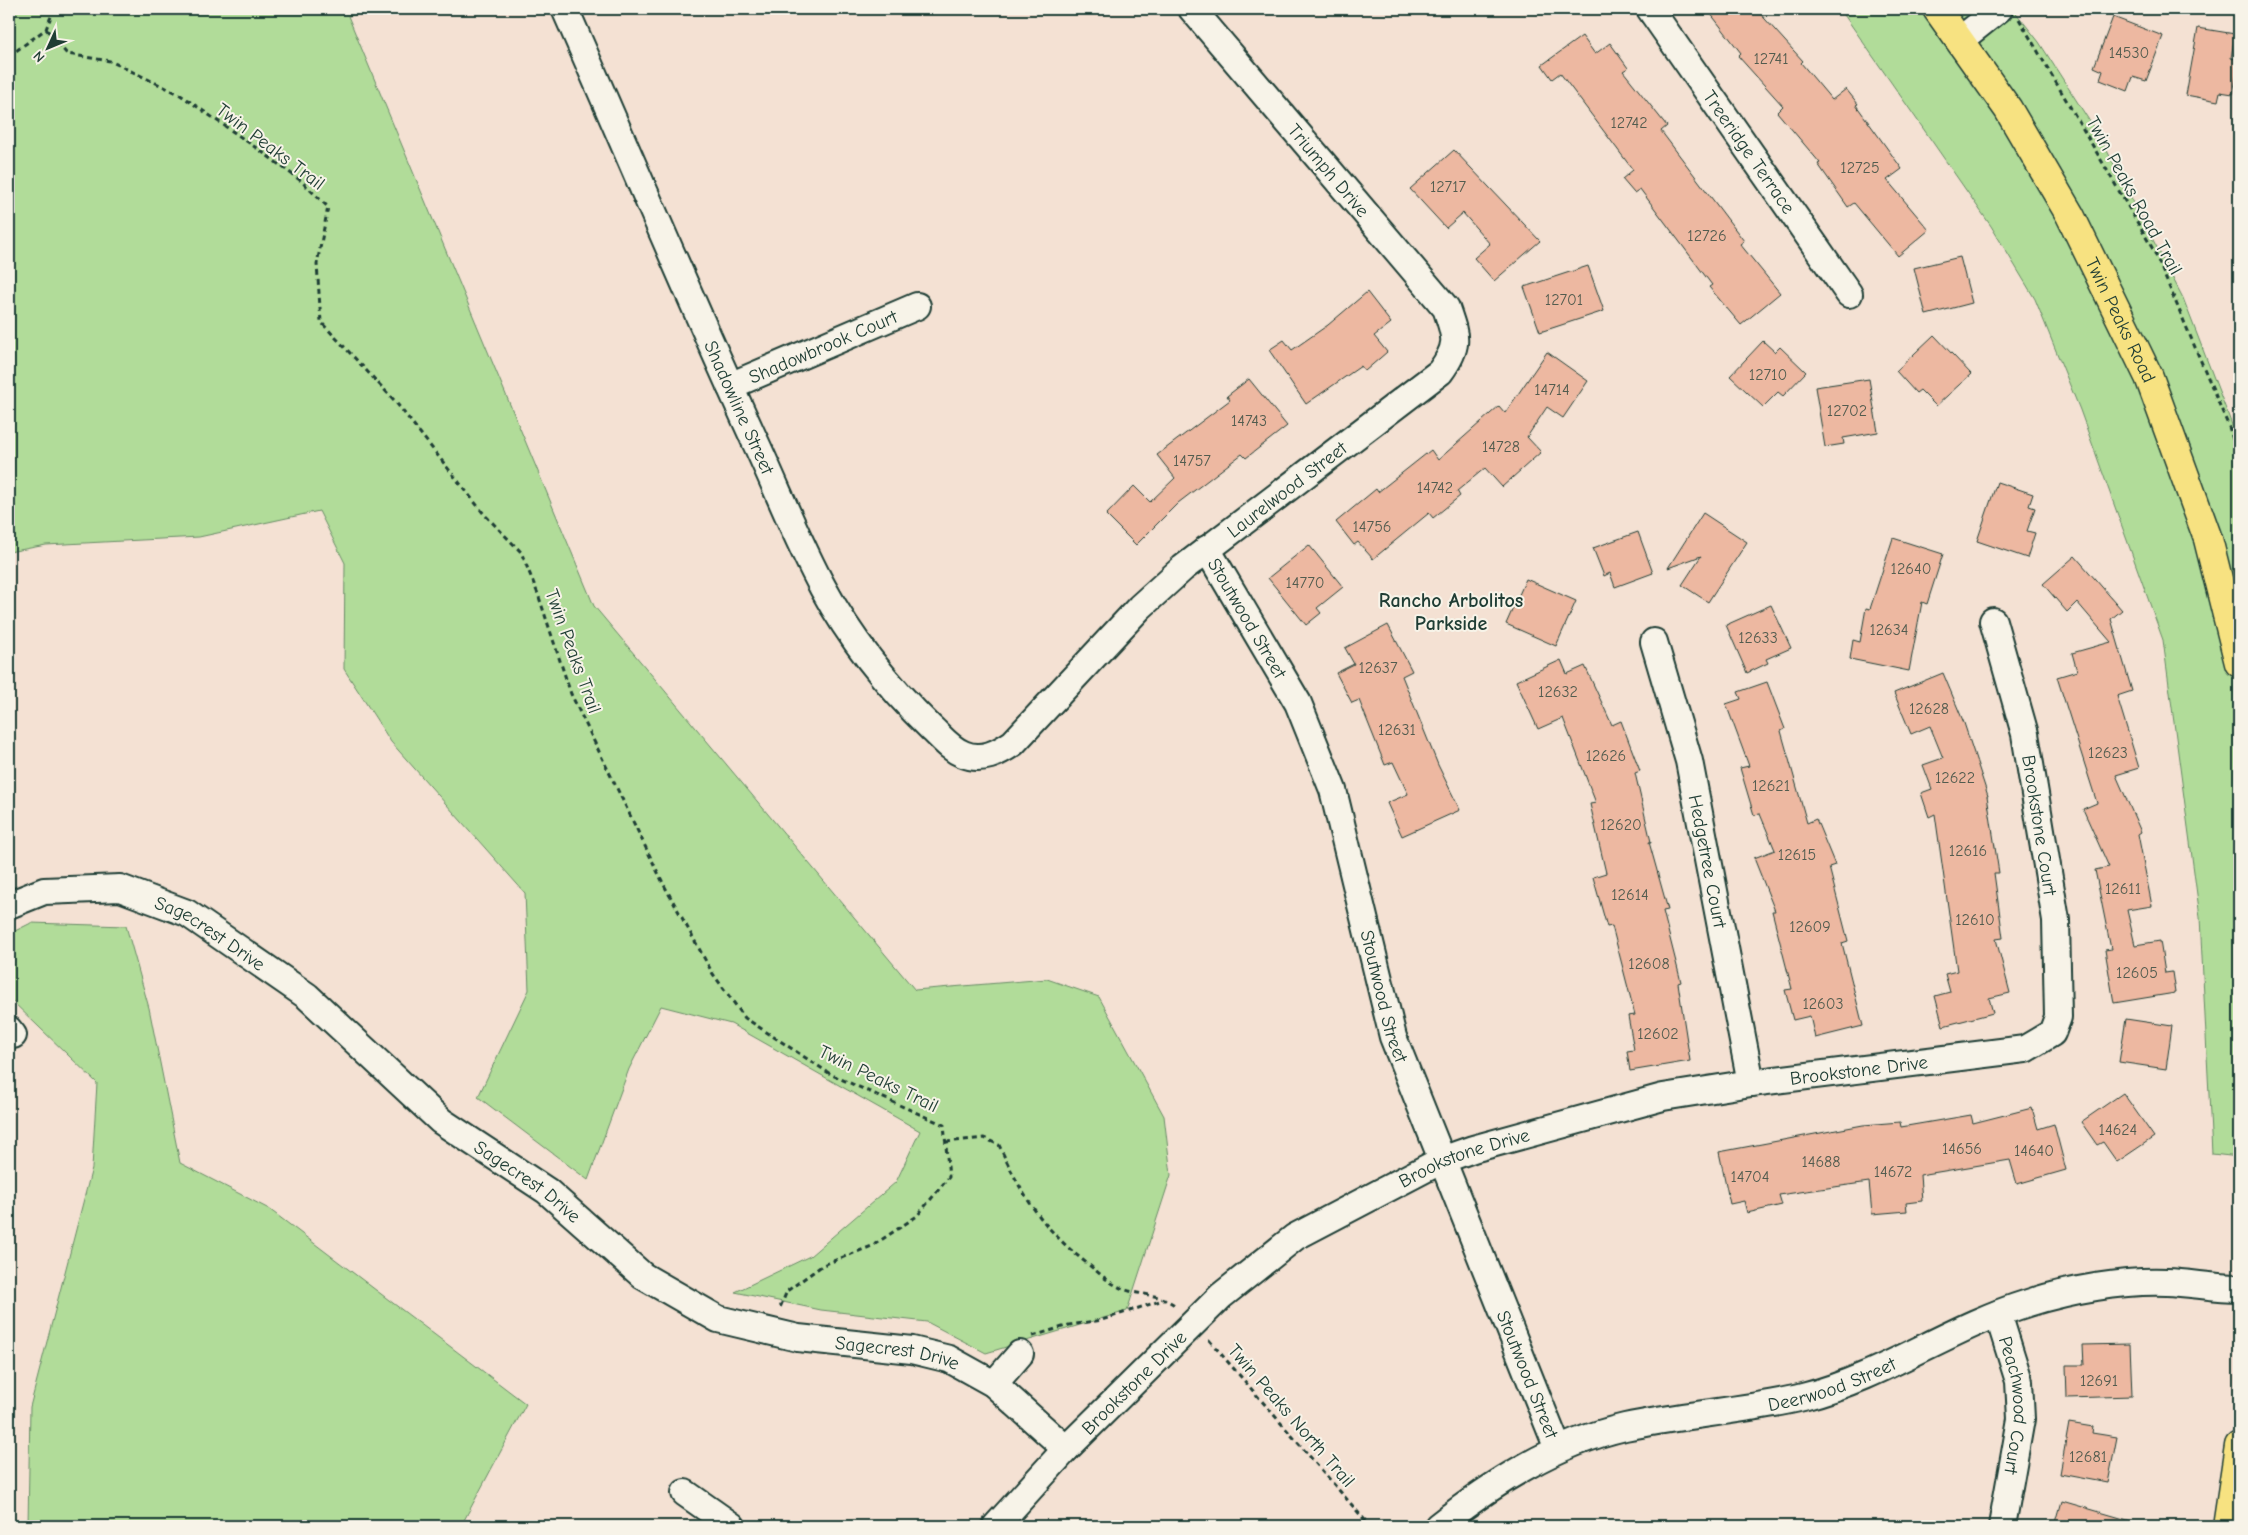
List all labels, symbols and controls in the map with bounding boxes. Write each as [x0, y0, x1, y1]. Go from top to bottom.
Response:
north arrow [22, 22, 72, 72]
house number: 14530 [2109, 44, 2149, 62]
text: N [30, 47, 48, 66]
house number: 12741 [1753, 50, 1789, 68]
street label: Treeridge Terrace [1698, 86, 1799, 218]
street label: Twin Peaks Trail [212, 99, 329, 195]
street label: Twin Peaks Road Trail [2081, 112, 2187, 279]
house number: 12742 [1610, 114, 1648, 132]
street label: Triumph Drive [1283, 120, 1374, 222]
house number: 12725 [1840, 159, 1880, 177]
house number: 12717 [1430, 178, 1466, 196]
house number: 12726 [1687, 227, 1727, 245]
street label: Twin Peaks Road [2080, 254, 2160, 386]
house number: 12701 [1545, 291, 1583, 309]
street label: Shadowbrook Court [746, 306, 901, 389]
street label: Shadowline Street [699, 337, 779, 478]
house number: 12710 [1749, 366, 1787, 384]
house number: 14714 [1534, 381, 1570, 399]
house number: 12702 [1827, 402, 1867, 420]
house number: 14743 [1231, 412, 1267, 430]
street label: Laurelwood Street [1223, 437, 1352, 542]
house number: 14728 [1482, 438, 1520, 456]
house number: 14757 [1173, 452, 1211, 470]
house number: 14742 [1417, 479, 1453, 497]
house number: 14756 [1353, 518, 1391, 536]
street label: Stoutwood Street [1203, 554, 1291, 683]
house number: 12640 [1891, 560, 1931, 578]
house number: 14770 [1286, 574, 1324, 592]
street label: Twin Peaks Trail [540, 586, 606, 716]
district label: Rancho Arbolitos Parkside [1379, 589, 1523, 635]
house number: 12634 [1869, 621, 1909, 639]
house number: 12633 [1738, 629, 1778, 647]
house number: 12637 [1358, 659, 1398, 677]
house number: 12632 [1538, 683, 1578, 701]
house number: 12628 [1909, 700, 1949, 718]
house number: 12631 [1378, 721, 1416, 739]
house number: 12623 [2088, 744, 2128, 762]
house number: 12626 [1586, 747, 1626, 765]
street label: Brookstone Court [2017, 753, 2061, 898]
house number: 12622 [1935, 769, 1975, 787]
house number: 12621 [1752, 777, 1790, 795]
street label: Hedgetree Court [1684, 793, 1731, 930]
house number: 12620 [1600, 816, 1642, 834]
house number: 12616 [1949, 842, 1987, 860]
house number: 12615 [1778, 846, 1816, 864]
house number: 12611 [2105, 880, 2141, 898]
house number: 12614 [1611, 886, 1649, 904]
street label: Sagecrest Drive [151, 892, 269, 976]
house number: 12610 [1955, 911, 1995, 929]
house number: 12609 [1789, 918, 1831, 936]
street label: Stoutwood Street [1355, 928, 1412, 1066]
house number: 12608 [1628, 955, 1670, 973]
house number: 12605 [2116, 964, 2158, 982]
house number: 12603 [1802, 995, 1844, 1013]
house number: 12602 [1637, 1025, 1679, 1043]
street label: Twin Peaks Trail [815, 1040, 942, 1117]
street label: Brookstone Drive [1789, 1051, 1929, 1090]
house number: 14624 [2099, 1121, 2137, 1139]
street label: Brookstone Drive [1395, 1124, 1532, 1193]
street label: Sagecrest Drive [470, 1136, 585, 1228]
house number: 14656 [1942, 1140, 1982, 1158]
house number: 14640 [2014, 1142, 2054, 1160]
house number: 14688 [1801, 1153, 1841, 1171]
house number: 14672 [1874, 1163, 1912, 1181]
house number: 14704 [1730, 1168, 1770, 1186]
street label: Stoutwood Street [1492, 1307, 1563, 1442]
street label: Brookstone Drive [1077, 1327, 1191, 1440]
street label: Sagecrest Drive [834, 1332, 964, 1375]
street label: Peachwood Court [1994, 1334, 2032, 1476]
street label: Twin Peaks North Trail [1223, 1340, 1359, 1492]
street label: Deerwood Street [1766, 1353, 1900, 1416]
house number: 12691 [2080, 1372, 2118, 1390]
house number: 12681 [2069, 1448, 2107, 1466]

